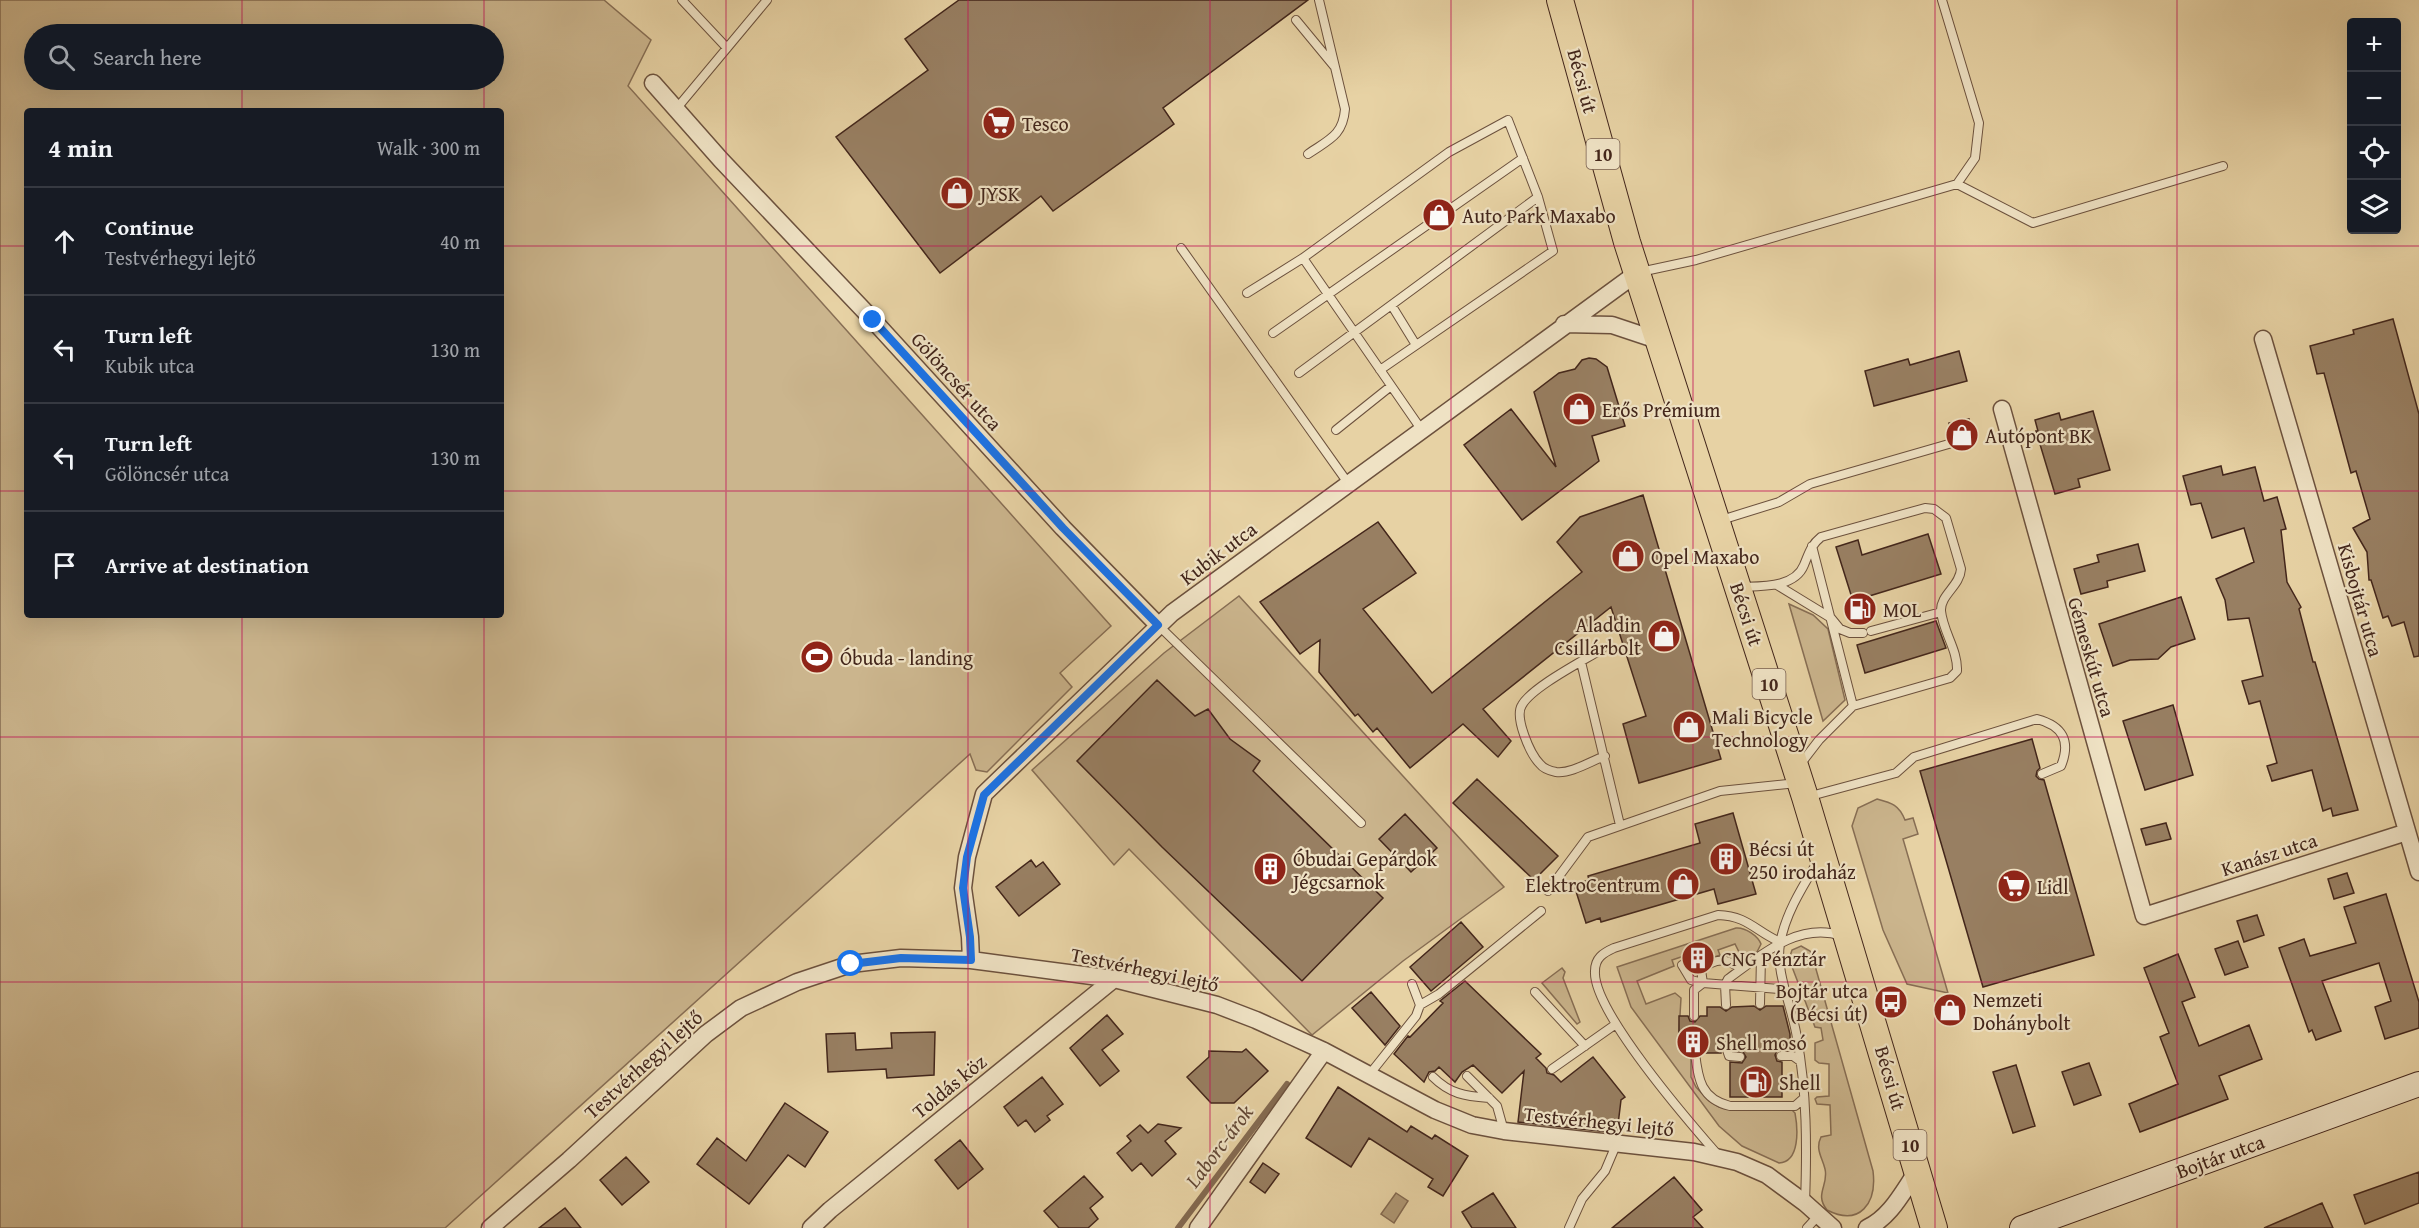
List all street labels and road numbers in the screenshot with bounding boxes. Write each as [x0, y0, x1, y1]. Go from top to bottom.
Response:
street label: Bécsi út [1561, 46, 1605, 116]
road number: 10 [1586, 139, 1620, 169]
street label: Gölöncsér utca [905, 325, 1010, 437]
street label: Kubik utca [1174, 514, 1263, 591]
street label: Kisbojtár utca [2331, 540, 2391, 661]
street label: Bécsi út [1723, 578, 1771, 650]
street label: Gémeskút utca [2061, 594, 2123, 721]
road number: 10 [1752, 669, 1786, 699]
street label: Kanász utca [2217, 825, 2321, 883]
street label: Testvérhegyi lejtő [1068, 939, 1222, 999]
street label: Testvérhegyi lejtő [577, 1003, 709, 1125]
street label: Bécsi út [1868, 1043, 1914, 1113]
street label: Toldás köz [906, 1047, 992, 1125]
street label: Testvérhegyi lejtő [1523, 1099, 1675, 1143]
street label: Bojtár utca [2172, 1126, 2269, 1185]
road number: 10 [1894, 1130, 1926, 1160]

